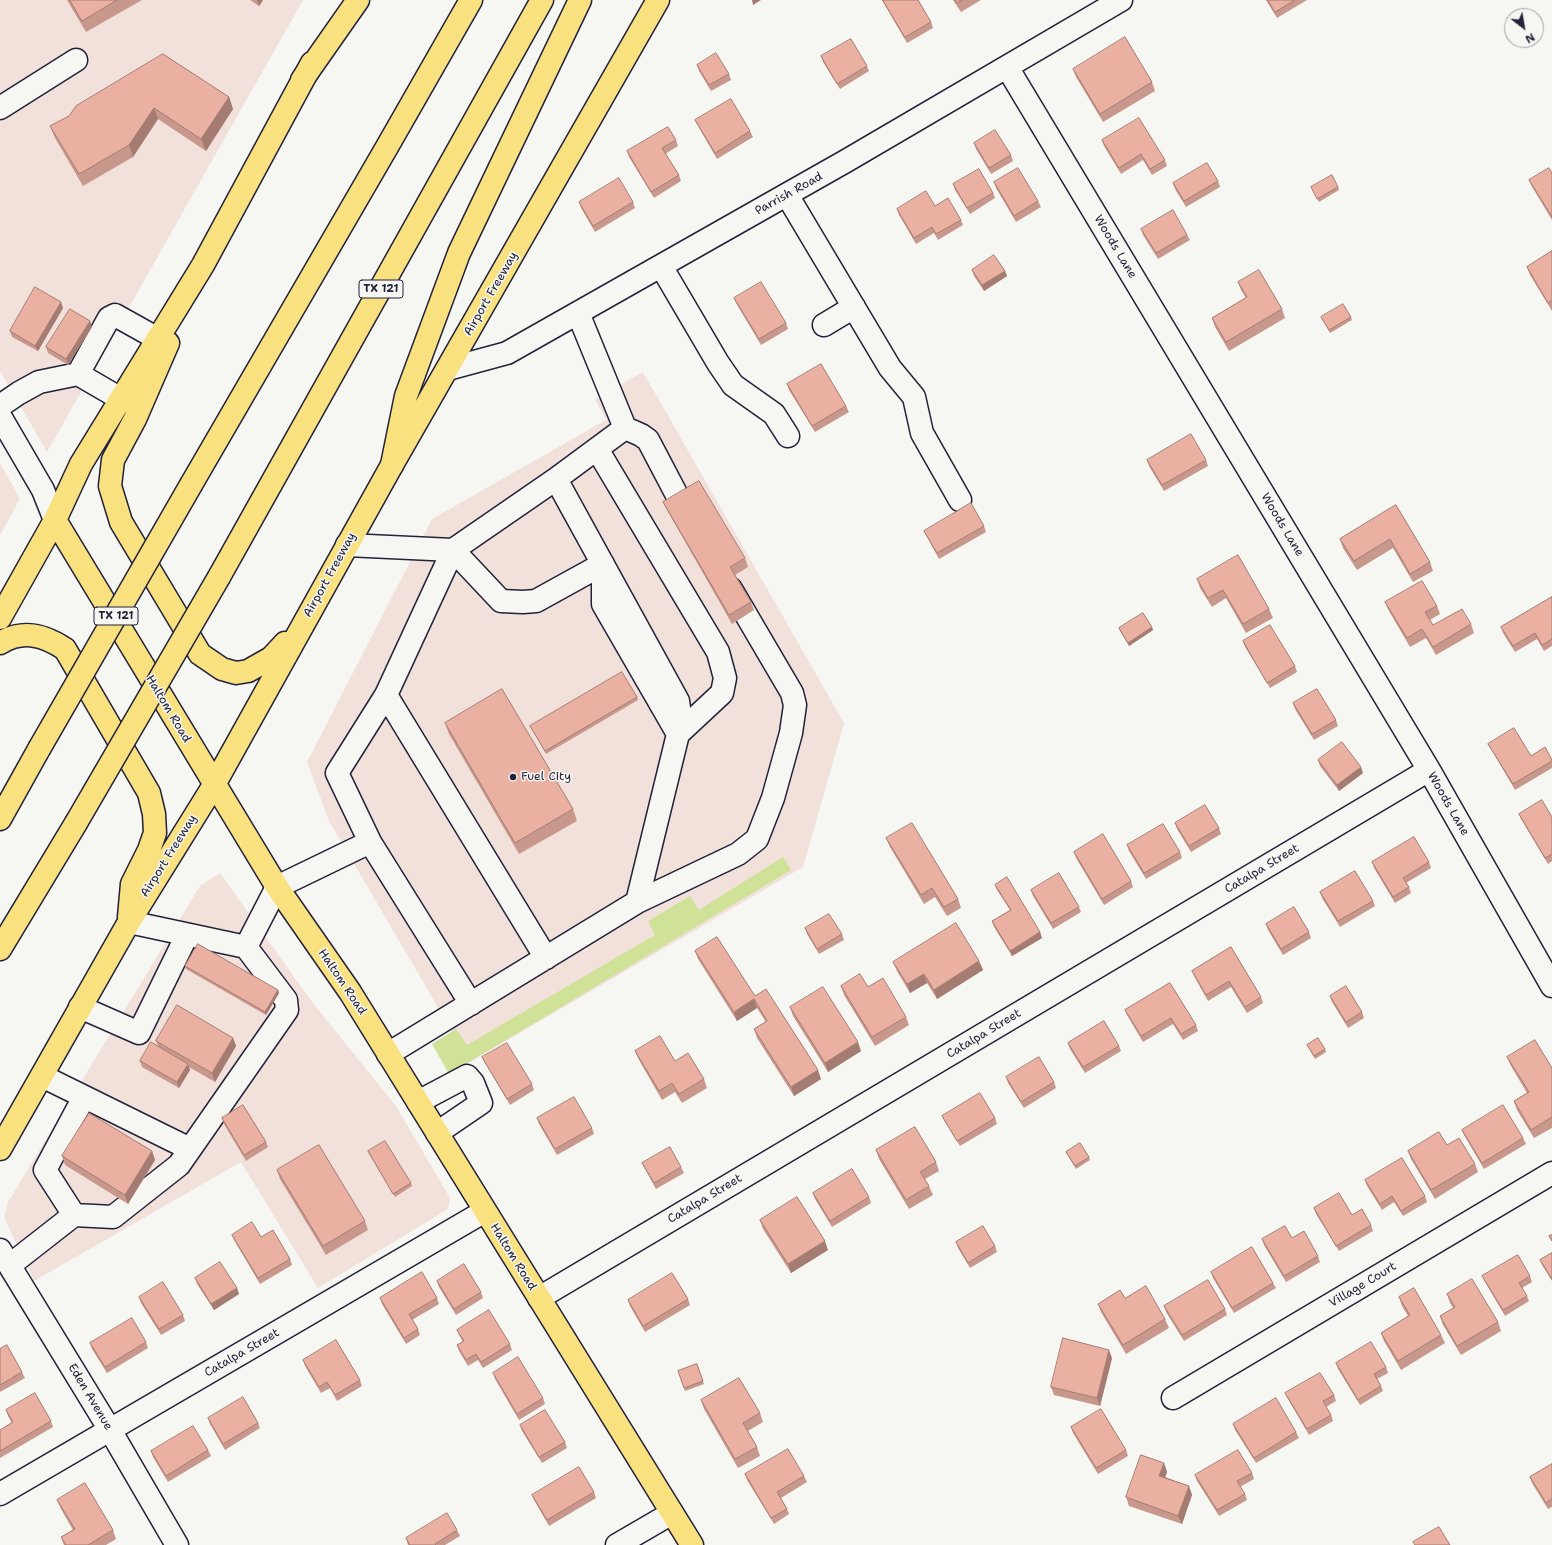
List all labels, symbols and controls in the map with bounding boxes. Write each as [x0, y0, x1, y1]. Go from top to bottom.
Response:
north arrow [1504, 8, 1544, 48]
text: N [1522, 29, 1538, 47]
street label: Parrish Road [753, 170, 825, 218]
street label: Woods Lane [1090, 213, 1140, 281]
street label: Airport Freeway [461, 249, 521, 339]
road number: TX 121 [359, 280, 403, 298]
street label: Woods Lane [1257, 491, 1307, 559]
street label: Airport Freeway [301, 530, 359, 620]
road number: TX 121 [94, 607, 138, 625]
street label: Haltom Road [142, 673, 194, 745]
place label: Fuel City [521, 770, 571, 784]
street label: Woods Lane [1424, 770, 1472, 838]
marker: Fuel City [508, 772, 518, 782]
street label: Airport Freeway [138, 812, 200, 900]
street label: Catalpa Street [1222, 841, 1302, 897]
street label: Haltom Road [315, 946, 369, 1018]
street label: Catalpa Street [944, 1006, 1024, 1062]
street label: Catalpa Street [665, 1171, 745, 1227]
street label: Haltom Road [487, 1221, 539, 1293]
street label: Village Court [1327, 1259, 1399, 1311]
street label: Catalpa Street [202, 1326, 282, 1380]
street label: Eden Avenue [65, 1361, 115, 1433]

